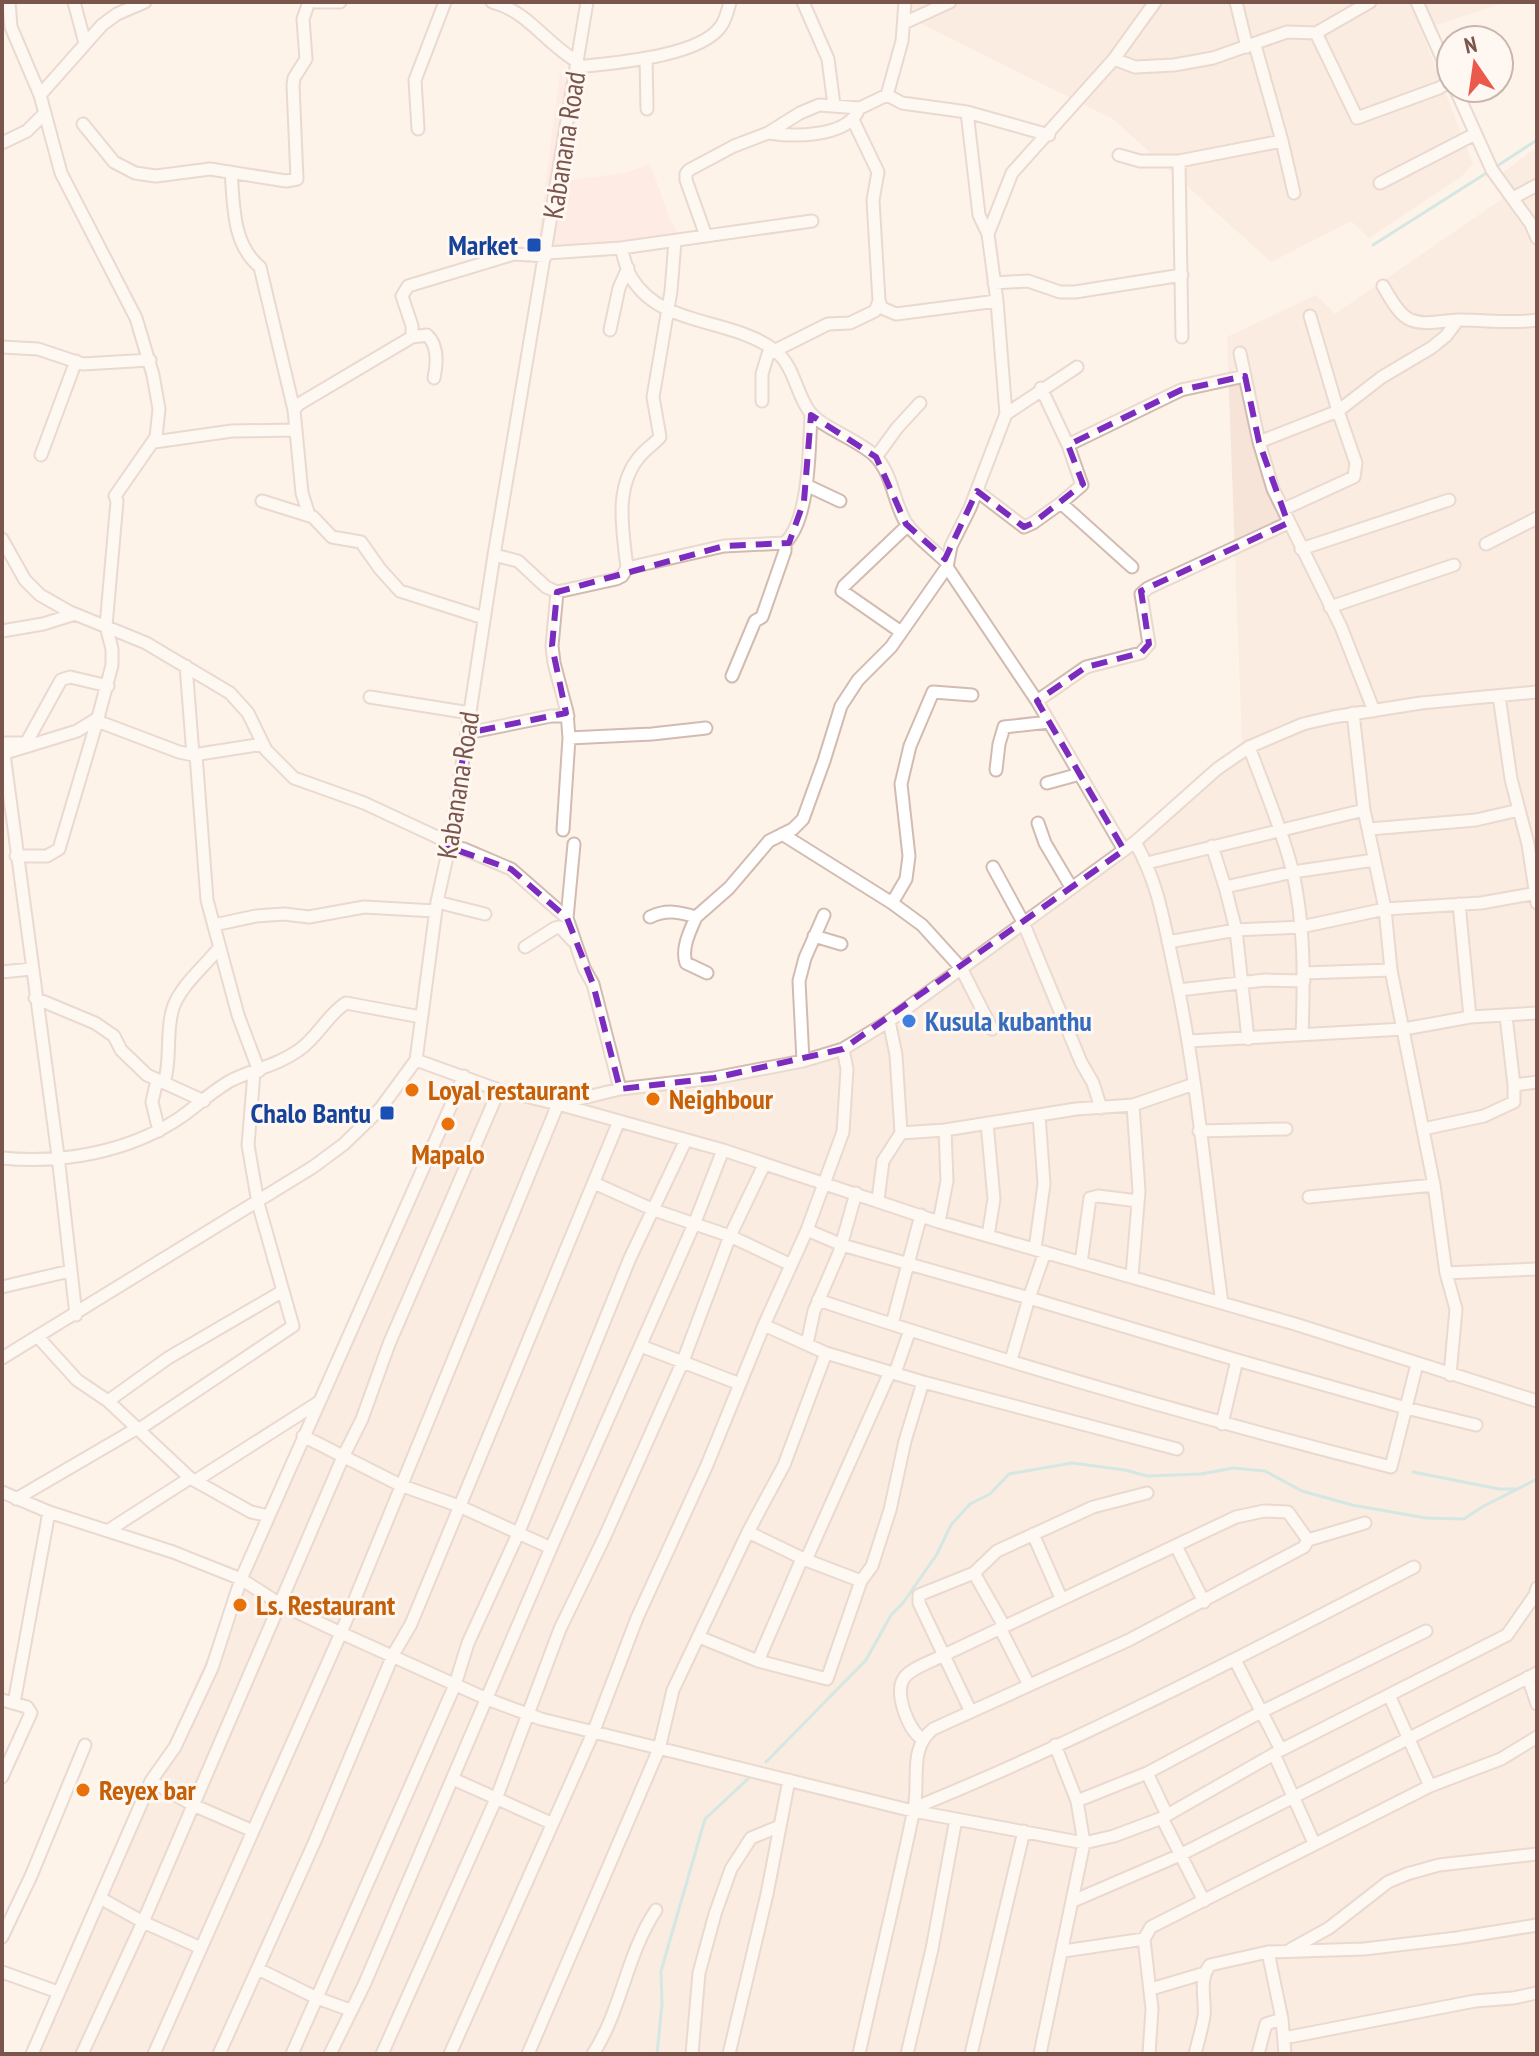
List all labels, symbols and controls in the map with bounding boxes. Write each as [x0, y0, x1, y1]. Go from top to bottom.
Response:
north arrow [1435, 24, 1515, 104]
text: N [1462, 30, 1479, 59]
street label: Kabanana Road [534, 69, 593, 221]
place label: Market [448, 226, 518, 263]
marker: Market [525, 236, 543, 254]
street label: Kabanana Road [428, 709, 487, 861]
place label: Kusula kubanthu [925, 1002, 1092, 1039]
marker: Kusula kubanthu [900, 1012, 918, 1030]
place label: Loyal restaurant [428, 1071, 589, 1108]
place label: Neighbour [669, 1080, 774, 1117]
marker: Loyal restaurant [403, 1081, 421, 1099]
marker: Neighbour [644, 1090, 662, 1108]
place label: Chalo Bantu [251, 1094, 371, 1131]
marker: Chalo Bantu [378, 1104, 396, 1122]
marker: Mapalo [439, 1115, 457, 1133]
place label: Mapalo [411, 1135, 485, 1172]
place label: Ls. Restaurant [256, 1586, 395, 1623]
marker: Ls. Restaurant [231, 1596, 249, 1614]
place label: Reyex bar [99, 1771, 197, 1808]
marker: Reyex bar [74, 1781, 92, 1799]

